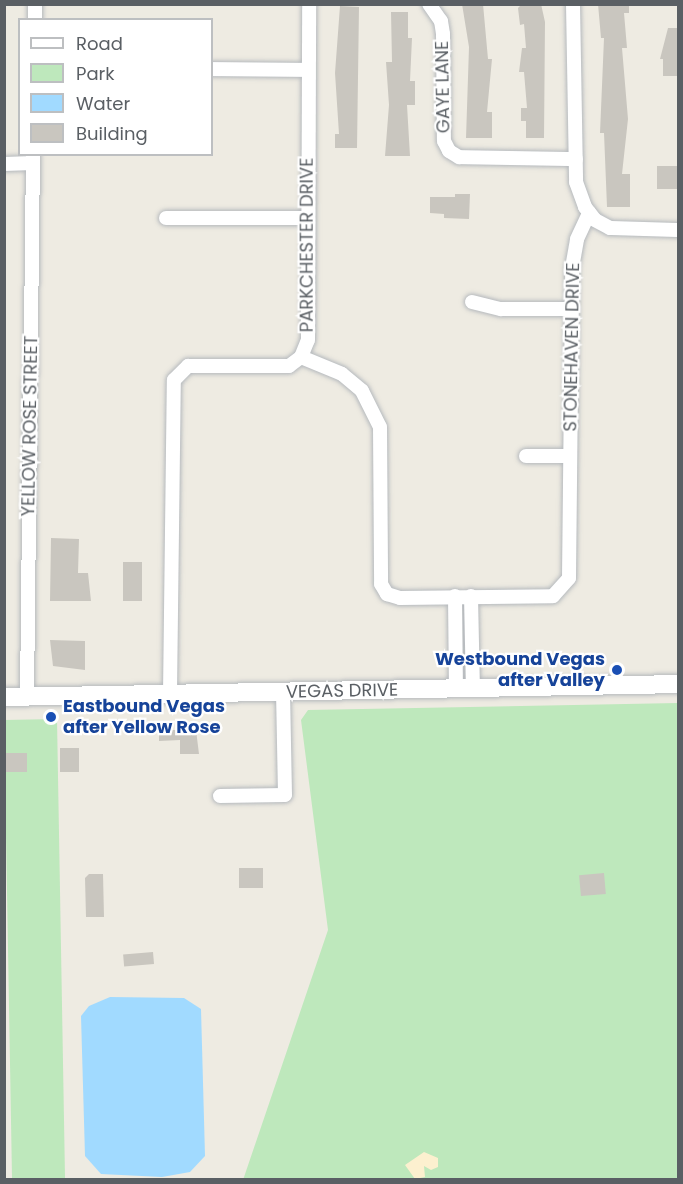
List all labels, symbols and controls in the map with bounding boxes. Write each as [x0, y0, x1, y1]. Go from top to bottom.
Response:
legend [18, 18, 213, 156]
text: Road [76, 31, 123, 56]
street label: GAYE LANE [431, 41, 455, 133]
text: Park [76, 61, 115, 86]
text: Water [76, 91, 130, 116]
text: Building [76, 121, 148, 146]
street label: PARKCHESTER DRIVE [296, 158, 318, 332]
street label: STONEHAVEN DRIVE [560, 262, 584, 432]
street label: YELLOW ROSE STREET [18, 335, 42, 517]
place label: Westbound Vegas after Valley [435, 649, 605, 692]
marker: Westbound Vegas after Valley [610, 663, 624, 677]
street label: VEGAS DRIVE [286, 679, 398, 703]
place label: Eastbound Vegas after Yellow Rose [63, 696, 225, 738]
marker: Eastbound Vegas after Yellow Rose [44, 710, 58, 724]

